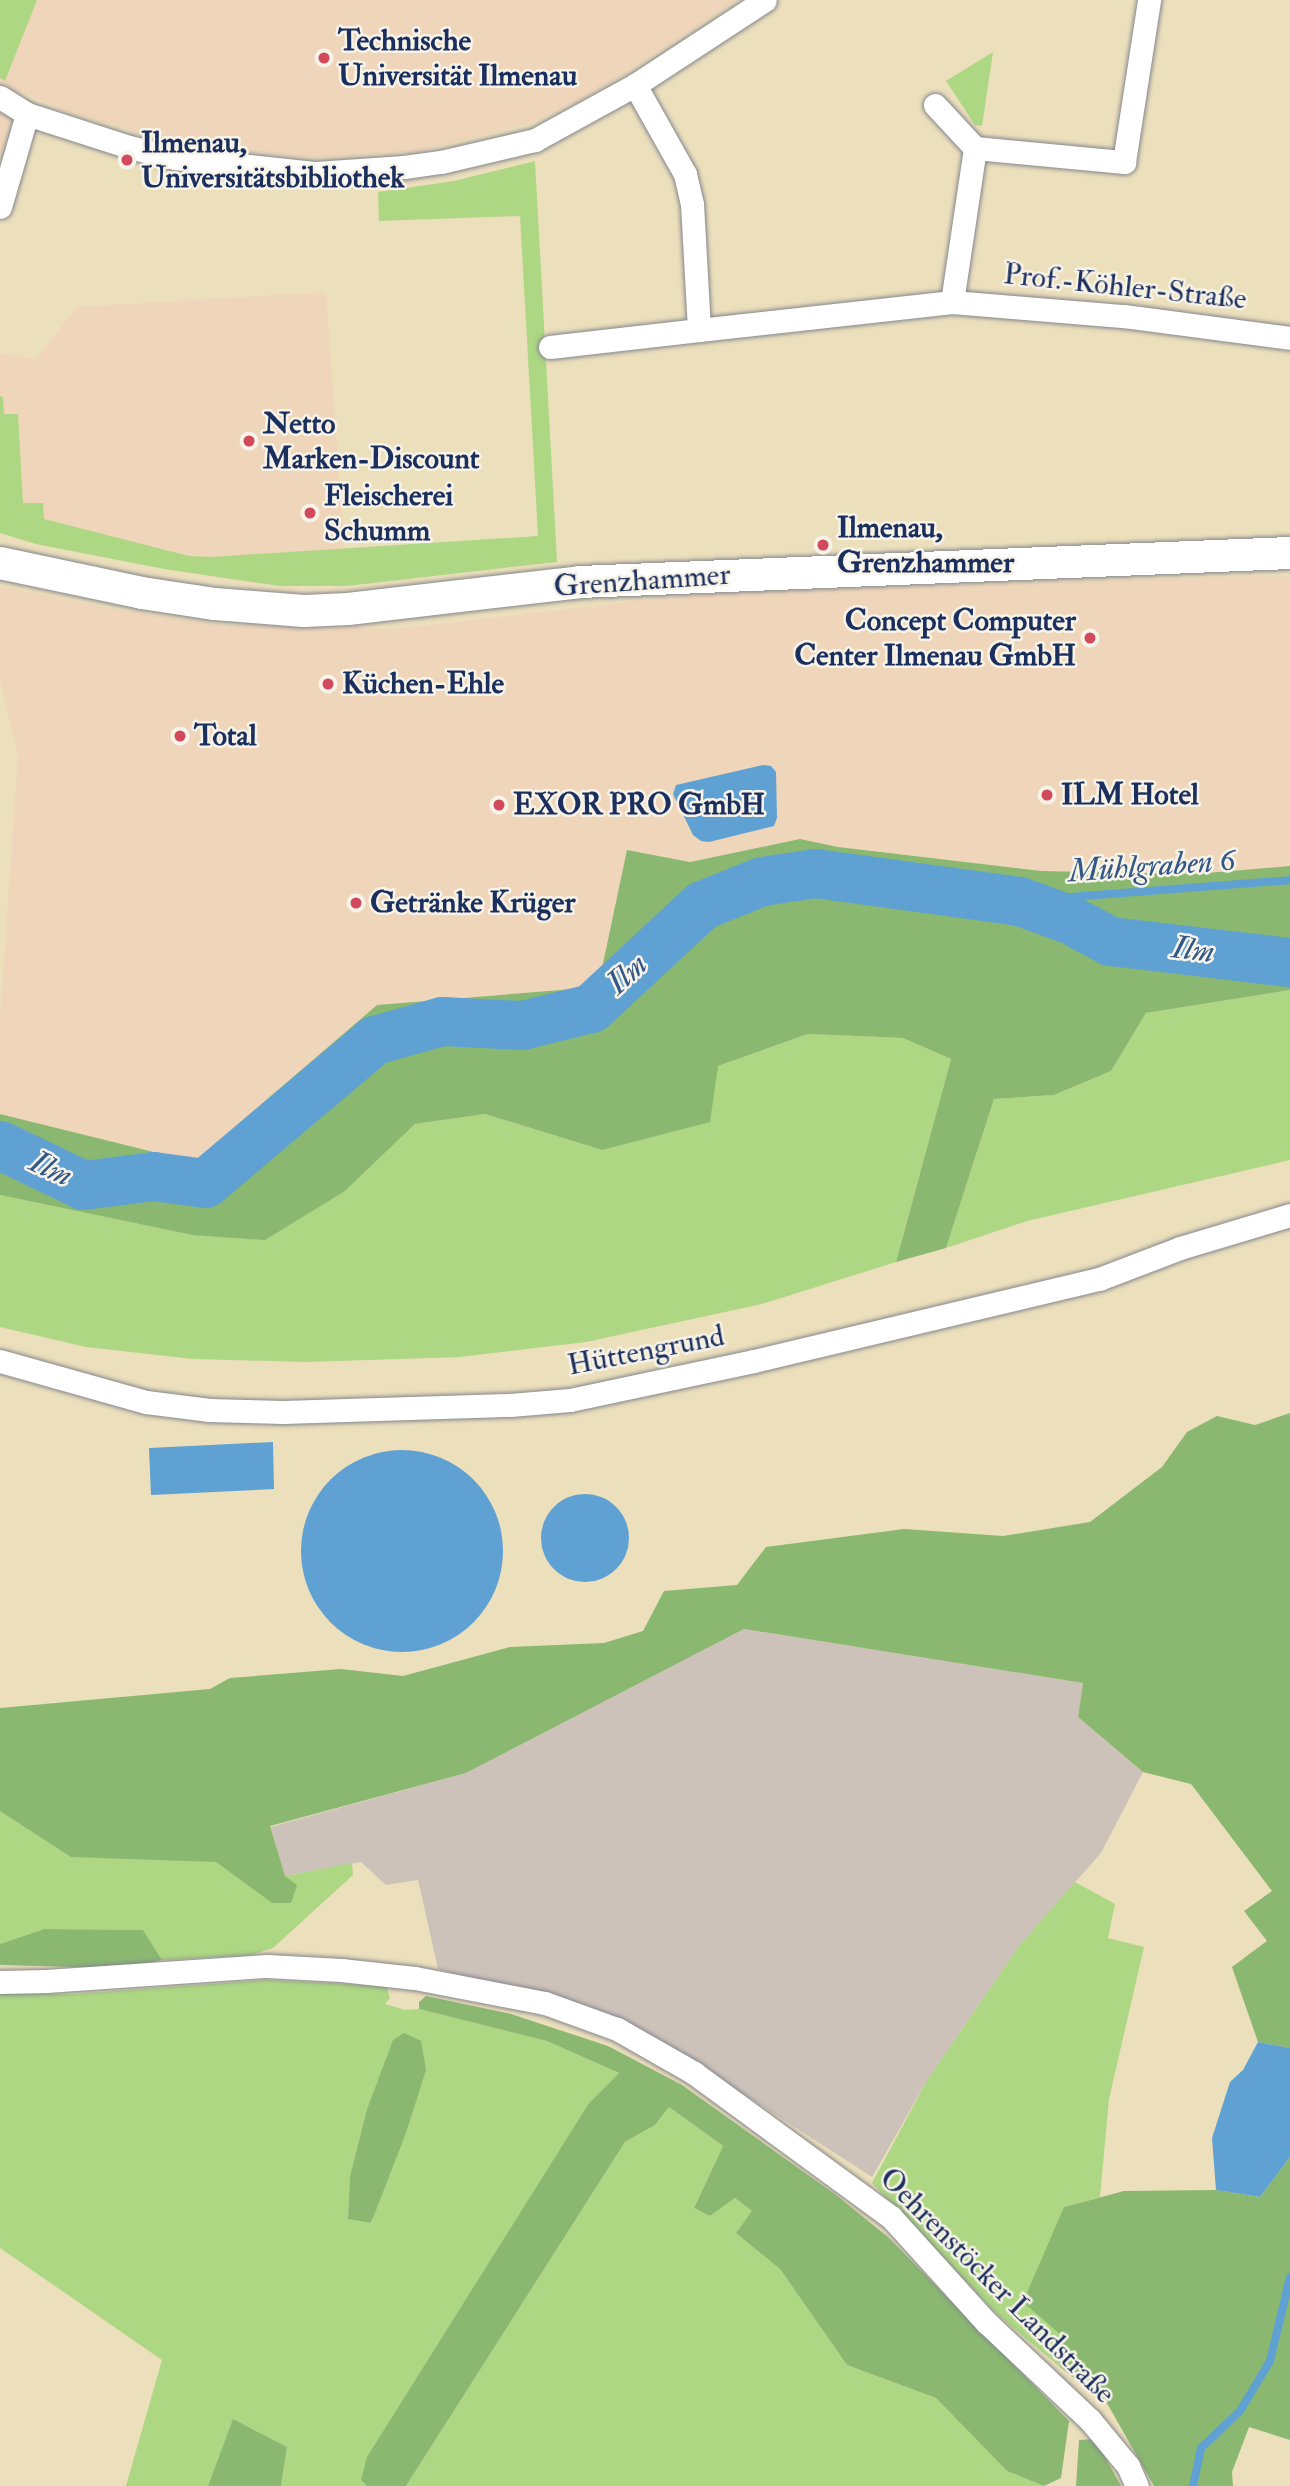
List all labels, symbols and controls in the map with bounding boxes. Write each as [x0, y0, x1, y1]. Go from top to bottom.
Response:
place label: Technische Universität Ilmenau [338, 23, 577, 93]
marker: Technische Universität Ilmenau [316, 50, 332, 66]
place label: Ilmenau, Universitätsbibliothek [141, 125, 405, 196]
marker: Ilmenau, Universitätsbibliothek [119, 152, 135, 168]
street label: Prof.-Köhler-Straße [1002, 256, 1248, 318]
place label: Netto Marken-Discount [263, 406, 480, 476]
marker: Netto Marken-Discount [241, 433, 257, 449]
place label: Fleischerei Schumm [324, 478, 453, 548]
marker: Fleischerei Schumm [302, 505, 318, 521]
place label: Ilmenau, Grenzhammer [837, 510, 1014, 580]
marker: Ilmenau, Grenzhammer [815, 537, 831, 553]
street label: Grenzhammer [552, 557, 732, 605]
place label: Concept Computer Center Ilmenau GmbH [794, 603, 1076, 674]
marker: Concept Computer Center Ilmenau GmbH [1082, 630, 1098, 646]
place label: Küchen-Ehle [342, 666, 504, 702]
marker: Küchen-Ehle [320, 676, 336, 692]
place label: Total [194, 718, 257, 754]
marker: Total [172, 728, 188, 744]
place label: ILM Hotel [1061, 777, 1199, 813]
place label: EXOR PRO GmbH [513, 787, 765, 823]
marker: ILM Hotel [1039, 787, 1055, 803]
marker: EXOR PRO GmbH [491, 797, 507, 813]
water label: Mühlgraben 6 [1067, 841, 1237, 891]
place label: Getränke Krüger [370, 885, 575, 921]
marker: Getränke Krüger [348, 895, 364, 911]
water label: Ilm [1170, 928, 1216, 972]
water label: Ilm [599, 946, 655, 1002]
water label: Ilm [24, 1143, 78, 1195]
street label: Hüttengrund [565, 1318, 727, 1384]
street label: Oehrenstöcker Landstraße [872, 2161, 1122, 2411]

